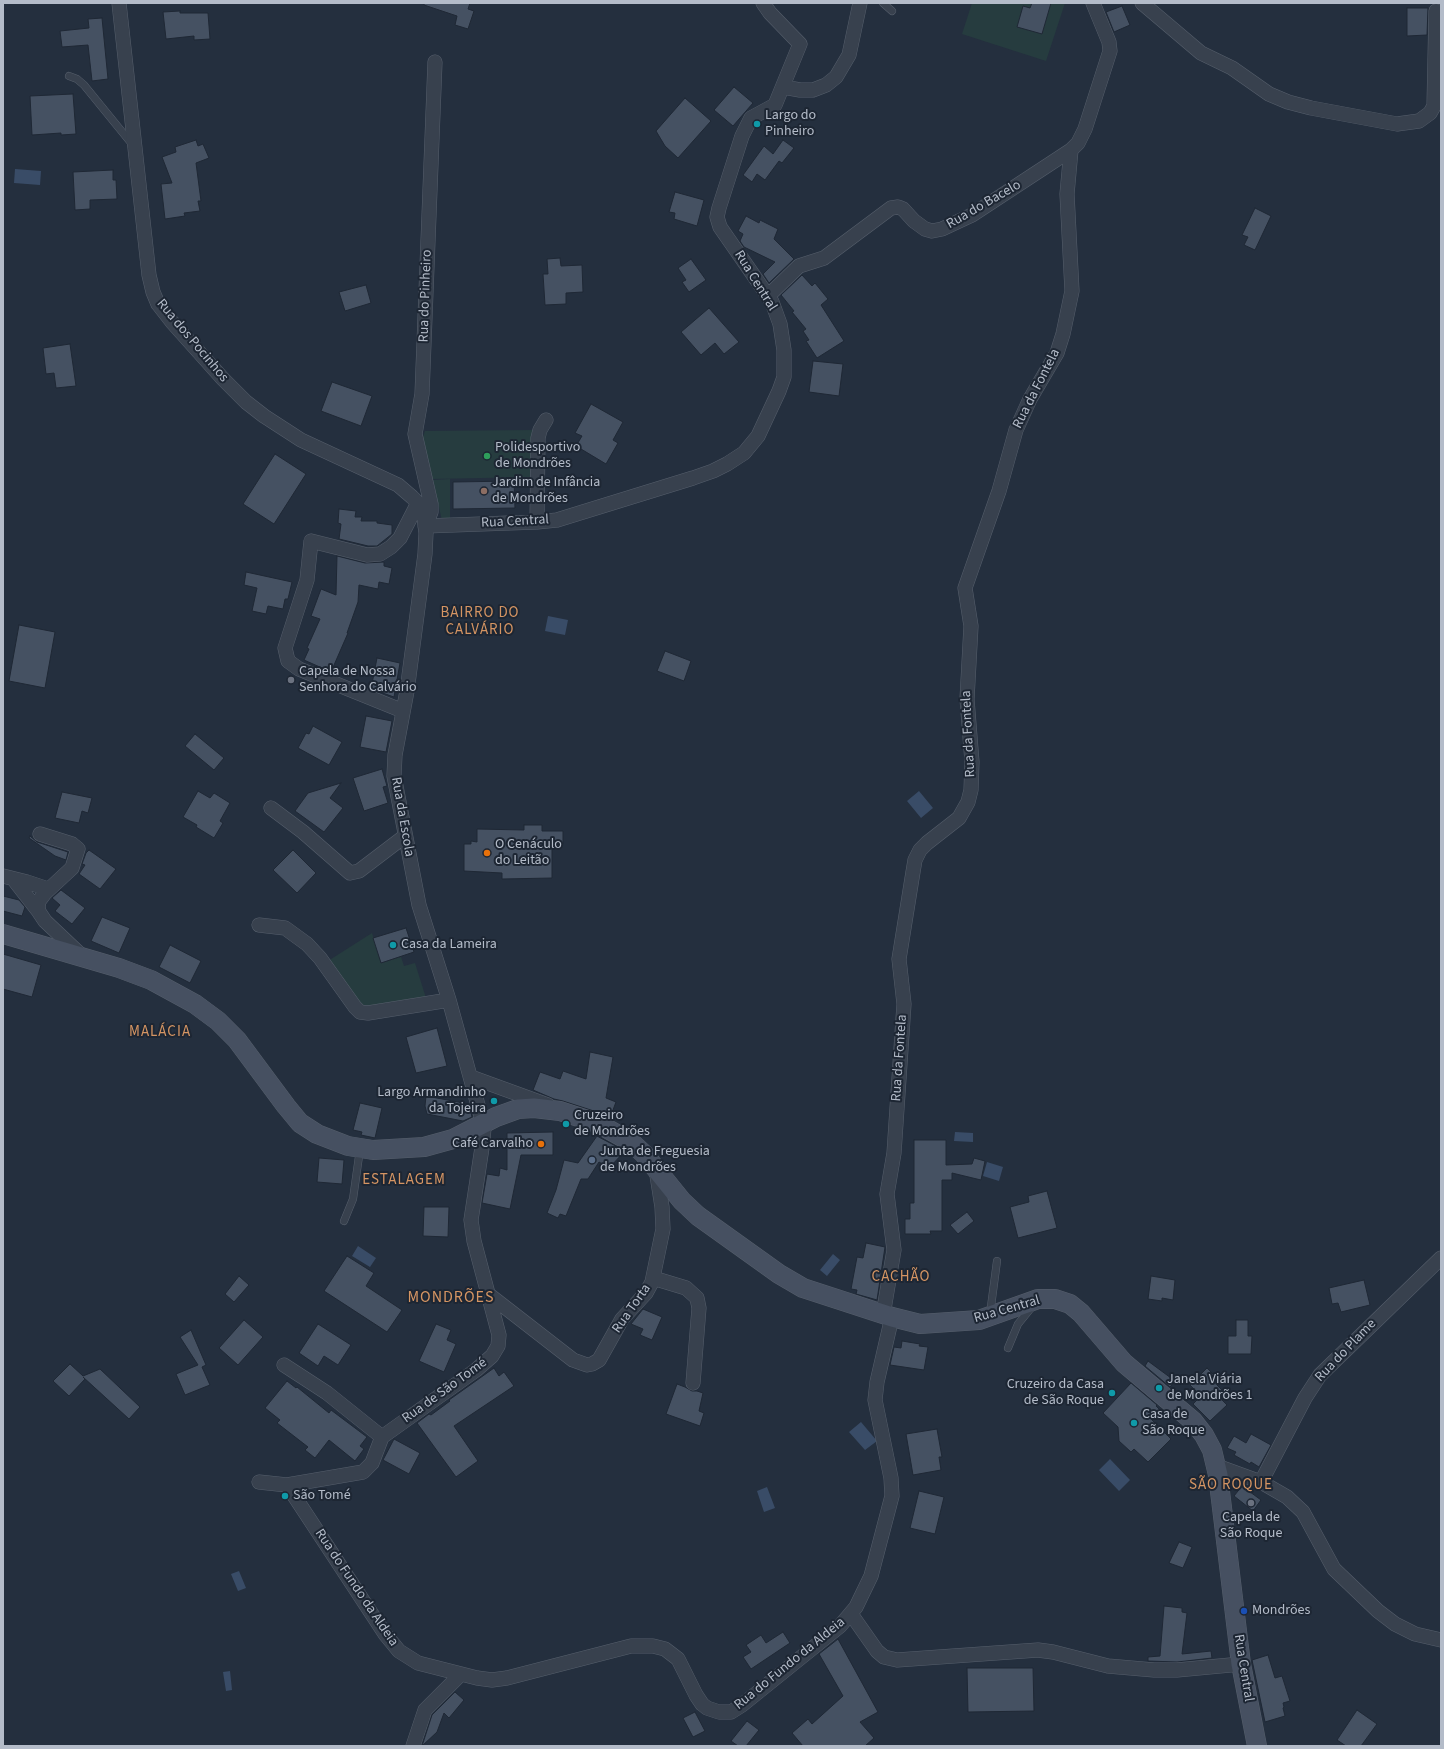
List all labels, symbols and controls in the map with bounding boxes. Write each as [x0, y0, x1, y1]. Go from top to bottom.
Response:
place label: Largo do Pinheiro [765, 108, 816, 140]
marker: Largo do Pinheiro [752, 119, 762, 129]
street label: Rua do Bacelo [944, 177, 1024, 233]
street label: Rua Central [730, 248, 780, 314]
street label: Rua do Pinheiro [416, 249, 436, 343]
street label: Rua dos Pocinhos [152, 296, 232, 386]
street label: Rua da Fontela [1010, 346, 1064, 432]
place label: Polidesportivo de Mondrões [495, 440, 580, 472]
marker: Polidesportivo de Mondrões [482, 451, 492, 461]
place label: Jardim de Infância de Mondrões [492, 475, 600, 508]
marker: Jardim de Infância de Mondrões [479, 486, 489, 496]
street label: Rua Central [481, 512, 549, 532]
district label: BAIRRO DO CALVÁRIO [440, 605, 520, 640]
place label: Capela de Nossa Senhora do Calvário [299, 664, 417, 696]
marker: Capela de Nossa Senhora do Calvário [286, 675, 296, 685]
street label: Rua da Fontela [958, 690, 980, 778]
street label: Rua da Escola [387, 776, 417, 858]
place label: O Cenáculo do Leitão [495, 837, 562, 870]
marker: O Cenáculo do Leitão [482, 848, 492, 858]
place label: Casa da Lameira [401, 937, 497, 953]
marker: Casa da Lameira [388, 940, 398, 950]
street label: Rua da Fontela [889, 1014, 911, 1102]
district label: MALÁCIA [129, 1024, 191, 1042]
place label: Largo Armandinho da Tojeira [377, 1085, 486, 1118]
marker: Largo Armandinho da Tojeira [489, 1096, 499, 1106]
place label: Cruzeiro de Mondrões [574, 1108, 650, 1140]
marker: Cruzeiro de Mondrões [561, 1119, 571, 1129]
place label: Café Carvalho [452, 1136, 533, 1152]
marker: Café Carvalho [536, 1139, 546, 1149]
place label: Junta de Freguesia de Mondrões [600, 1144, 710, 1176]
marker: Junta de Freguesia de Mondrões [587, 1155, 597, 1165]
district label: ESTALAGEM [362, 1172, 446, 1190]
district label: CACHÃO [872, 1269, 930, 1287]
street label: Rua Torta [609, 1281, 655, 1337]
district label: MONDRÕES [407, 1288, 495, 1308]
street label: Rua Central [972, 1293, 1042, 1327]
street label: Rua do Plame [1312, 1316, 1380, 1386]
street label: Rua de São Tomé [399, 1355, 491, 1427]
place label: Janela Viária de Mondrões 1 [1167, 1372, 1253, 1404]
place label: Cruzeiro da Casa de São Roque [1007, 1377, 1104, 1410]
marker: Janela Viária de Mondrões 1 [1154, 1383, 1164, 1393]
marker: Cruzeiro da Casa de São Roque [1107, 1388, 1117, 1398]
place label: Casa de São Roque [1142, 1407, 1205, 1440]
marker: Casa de São Roque [1129, 1418, 1139, 1428]
district label: SÃO ROQUE [1189, 1477, 1273, 1495]
place label: São Tomé [293, 1488, 351, 1504]
marker: São Tomé [280, 1491, 290, 1501]
marker: Capela de São Roque [1246, 1498, 1256, 1508]
place label: Capela de São Roque [1220, 1510, 1282, 1542]
street label: Rua do Fundo da Aldeia [311, 1526, 401, 1650]
place label: Mondrões [1252, 1603, 1310, 1619]
marker: Mondrões [1239, 1606, 1249, 1616]
street label: Rua do Fundo da Aldeia [731, 1614, 849, 1714]
street label: Rua Central [1229, 1633, 1257, 1703]

